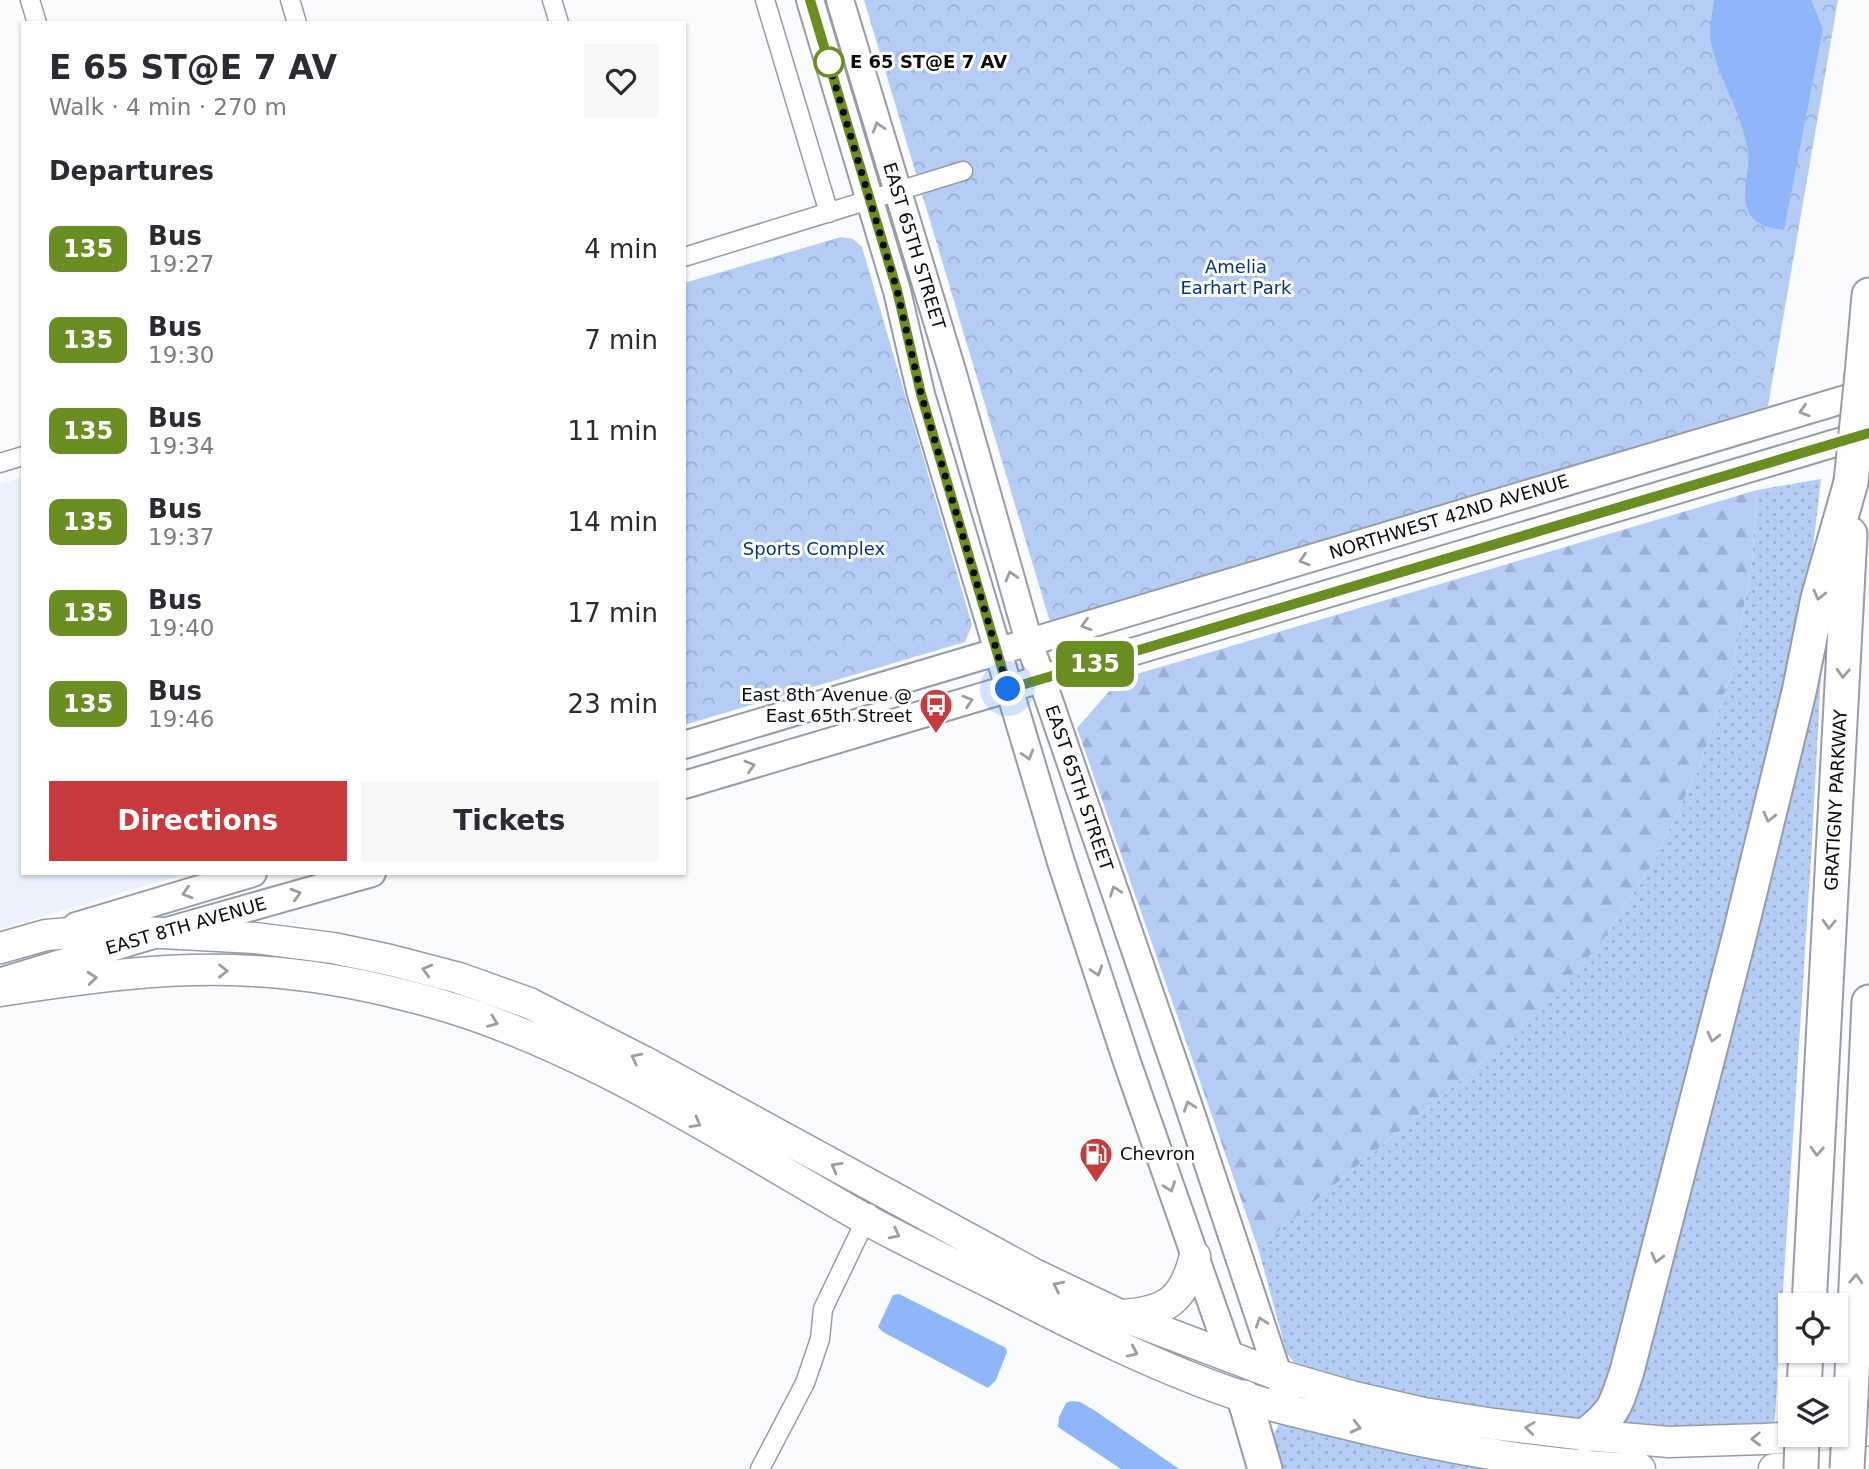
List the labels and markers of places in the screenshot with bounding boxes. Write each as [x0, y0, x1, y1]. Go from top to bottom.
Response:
marker: E 65 ST@E 7 AV [814, 47, 844, 77]
place label: E 65 ST@E 7 AV [850, 51, 1007, 72]
place label: East 8th Avenue @ East 65th Street [741, 684, 912, 726]
bus stop icon: East 8th Avenue @ East 65th Street [917, 686, 955, 735]
fuel station icon: Chevron [1077, 1135, 1115, 1184]
place label: Chevron [1120, 1143, 1195, 1164]

